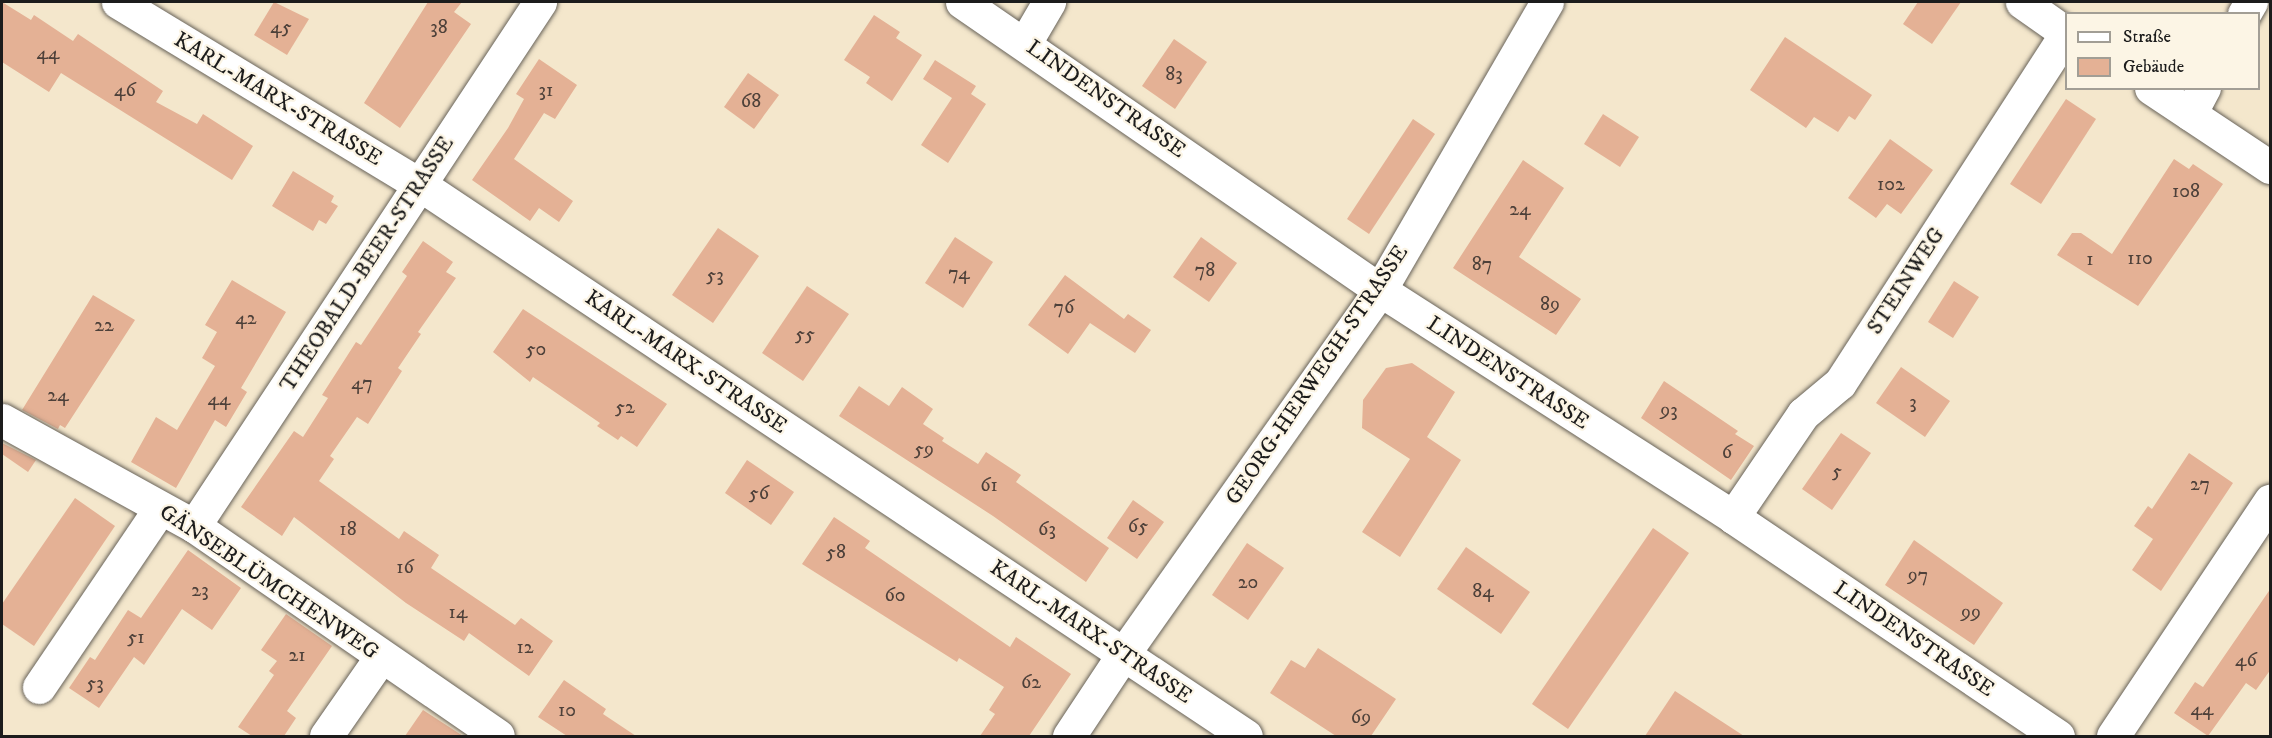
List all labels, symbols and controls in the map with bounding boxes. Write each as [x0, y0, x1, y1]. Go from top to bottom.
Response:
legend [2065, 12, 2260, 90]
house number: 45 [270, 15, 292, 39]
house number: 38 [430, 15, 448, 39]
street label: KARL-MARX-STRASSE [169, 26, 387, 172]
text: Straße [2123, 26, 2171, 48]
street label: LINDENSTRASSE [1021, 34, 1191, 164]
house number: 44 [36, 41, 60, 65]
text: Gebäude [2123, 56, 2184, 78]
house number: 83 [1165, 62, 1183, 86]
house number: 46 [114, 78, 136, 102]
house number: 31 [539, 78, 553, 102]
house number: 68 [741, 89, 761, 113]
street label: THEOBALD-BEER-STRASSE [274, 131, 460, 397]
house number: 102 [1877, 172, 1905, 196]
house number: 108 [2172, 179, 2200, 203]
house number: 24 [1509, 197, 1531, 221]
street label: STEINWEG [1862, 223, 1950, 339]
street label: GEORG-HERWEGH-STRASSE [1220, 240, 1414, 510]
house number: 110 [2127, 246, 2153, 270]
house number: 1 [2086, 247, 2094, 271]
house number: 87 [1472, 252, 1492, 276]
house number: 78 [1195, 258, 1215, 282]
house number: 74 [948, 261, 970, 285]
house number: 53 [706, 263, 724, 287]
street label: KARL-MARX-STRASSE [580, 285, 792, 439]
house number: 89 [1540, 292, 1560, 316]
house number: 76 [1054, 295, 1074, 319]
house number: 42 [235, 306, 257, 330]
street label: LINDENSTRASSE [1422, 311, 1594, 435]
house number: 22 [94, 313, 114, 337]
house number: 55 [795, 322, 815, 346]
house number: 50 [526, 337, 546, 361]
house number: 47 [351, 371, 373, 395]
house number: 24 [47, 383, 69, 407]
house number: 44 [207, 387, 231, 411]
house number: 3 [1909, 390, 1917, 414]
house number: 52 [615, 395, 635, 419]
house number: 93 [1660, 398, 1678, 422]
house number: 59 [914, 437, 934, 461]
house number: 6 [1722, 440, 1732, 464]
house number: 5 [1832, 459, 1842, 483]
house number: 27 [2190, 472, 2210, 496]
house number: 61 [980, 473, 998, 497]
house number: 56 [749, 481, 769, 505]
street label: GÄNSEBLÜMCHENWEG [154, 499, 384, 665]
house number: 65 [1128, 514, 1148, 538]
house number: 18 [339, 517, 357, 541]
house number: 63 [1038, 517, 1056, 541]
house number: 58 [826, 540, 846, 564]
house number: 16 [396, 555, 414, 579]
street label: KARL-MARX-STRASSE [985, 555, 1197, 709]
house number: 97 [1908, 563, 1928, 587]
house number: 20 [1238, 570, 1258, 594]
street label: LINDENSTRASSE [1829, 575, 1999, 703]
house number: 23 [191, 578, 209, 602]
house number: 84 [1472, 579, 1494, 603]
house number: 60 [884, 583, 906, 607]
house number: 14 [449, 600, 467, 624]
house number: 99 [1961, 600, 1981, 624]
house number: 51 [127, 625, 145, 649]
house number: 12 [516, 635, 534, 659]
house number: 21 [288, 643, 306, 667]
house number: 46 [2235, 648, 2257, 672]
house number: 62 [1021, 670, 1041, 694]
house number: 53 [86, 671, 104, 695]
house number: 44 [2190, 697, 2214, 721]
house number: 10 [558, 698, 576, 722]
house number: 69 [1351, 705, 1371, 729]

